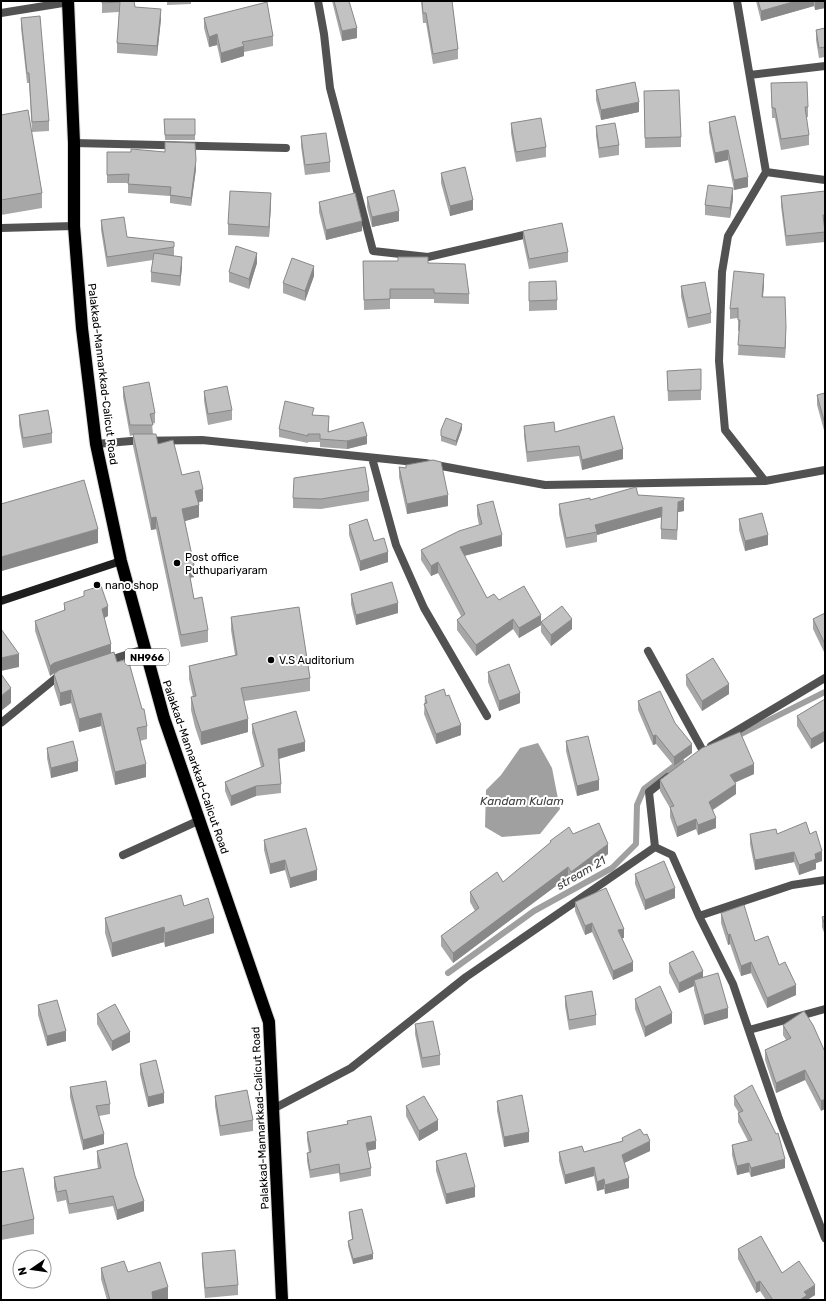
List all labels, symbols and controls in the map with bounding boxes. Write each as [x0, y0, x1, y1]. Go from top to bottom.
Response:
street label: Palakkad-Mannarkkad-Calicut Road [85, 282, 120, 466]
place label: Post office Puthupariyaram [185, 551, 268, 577]
marker: Post office Puthupariyaram [172, 558, 182, 568]
place label: nano shop [105, 579, 159, 592]
marker: nano shop [92, 580, 102, 590]
road number: NH966 [125, 649, 169, 665]
place label: V.S Auditorium [279, 654, 355, 667]
marker: V.S Auditorium [266, 655, 276, 665]
street label: Palakkad-Mannarkkad-Calicut Road [160, 679, 231, 856]
water label: Kandam Kulam [480, 794, 564, 808]
water label: stream 21 [554, 853, 609, 893]
street label: Palakkad-Mannarkkad-Calicut Road [249, 1026, 272, 1210]
north arrow [12, 1249, 52, 1289]
text: N [16, 1266, 30, 1276]

